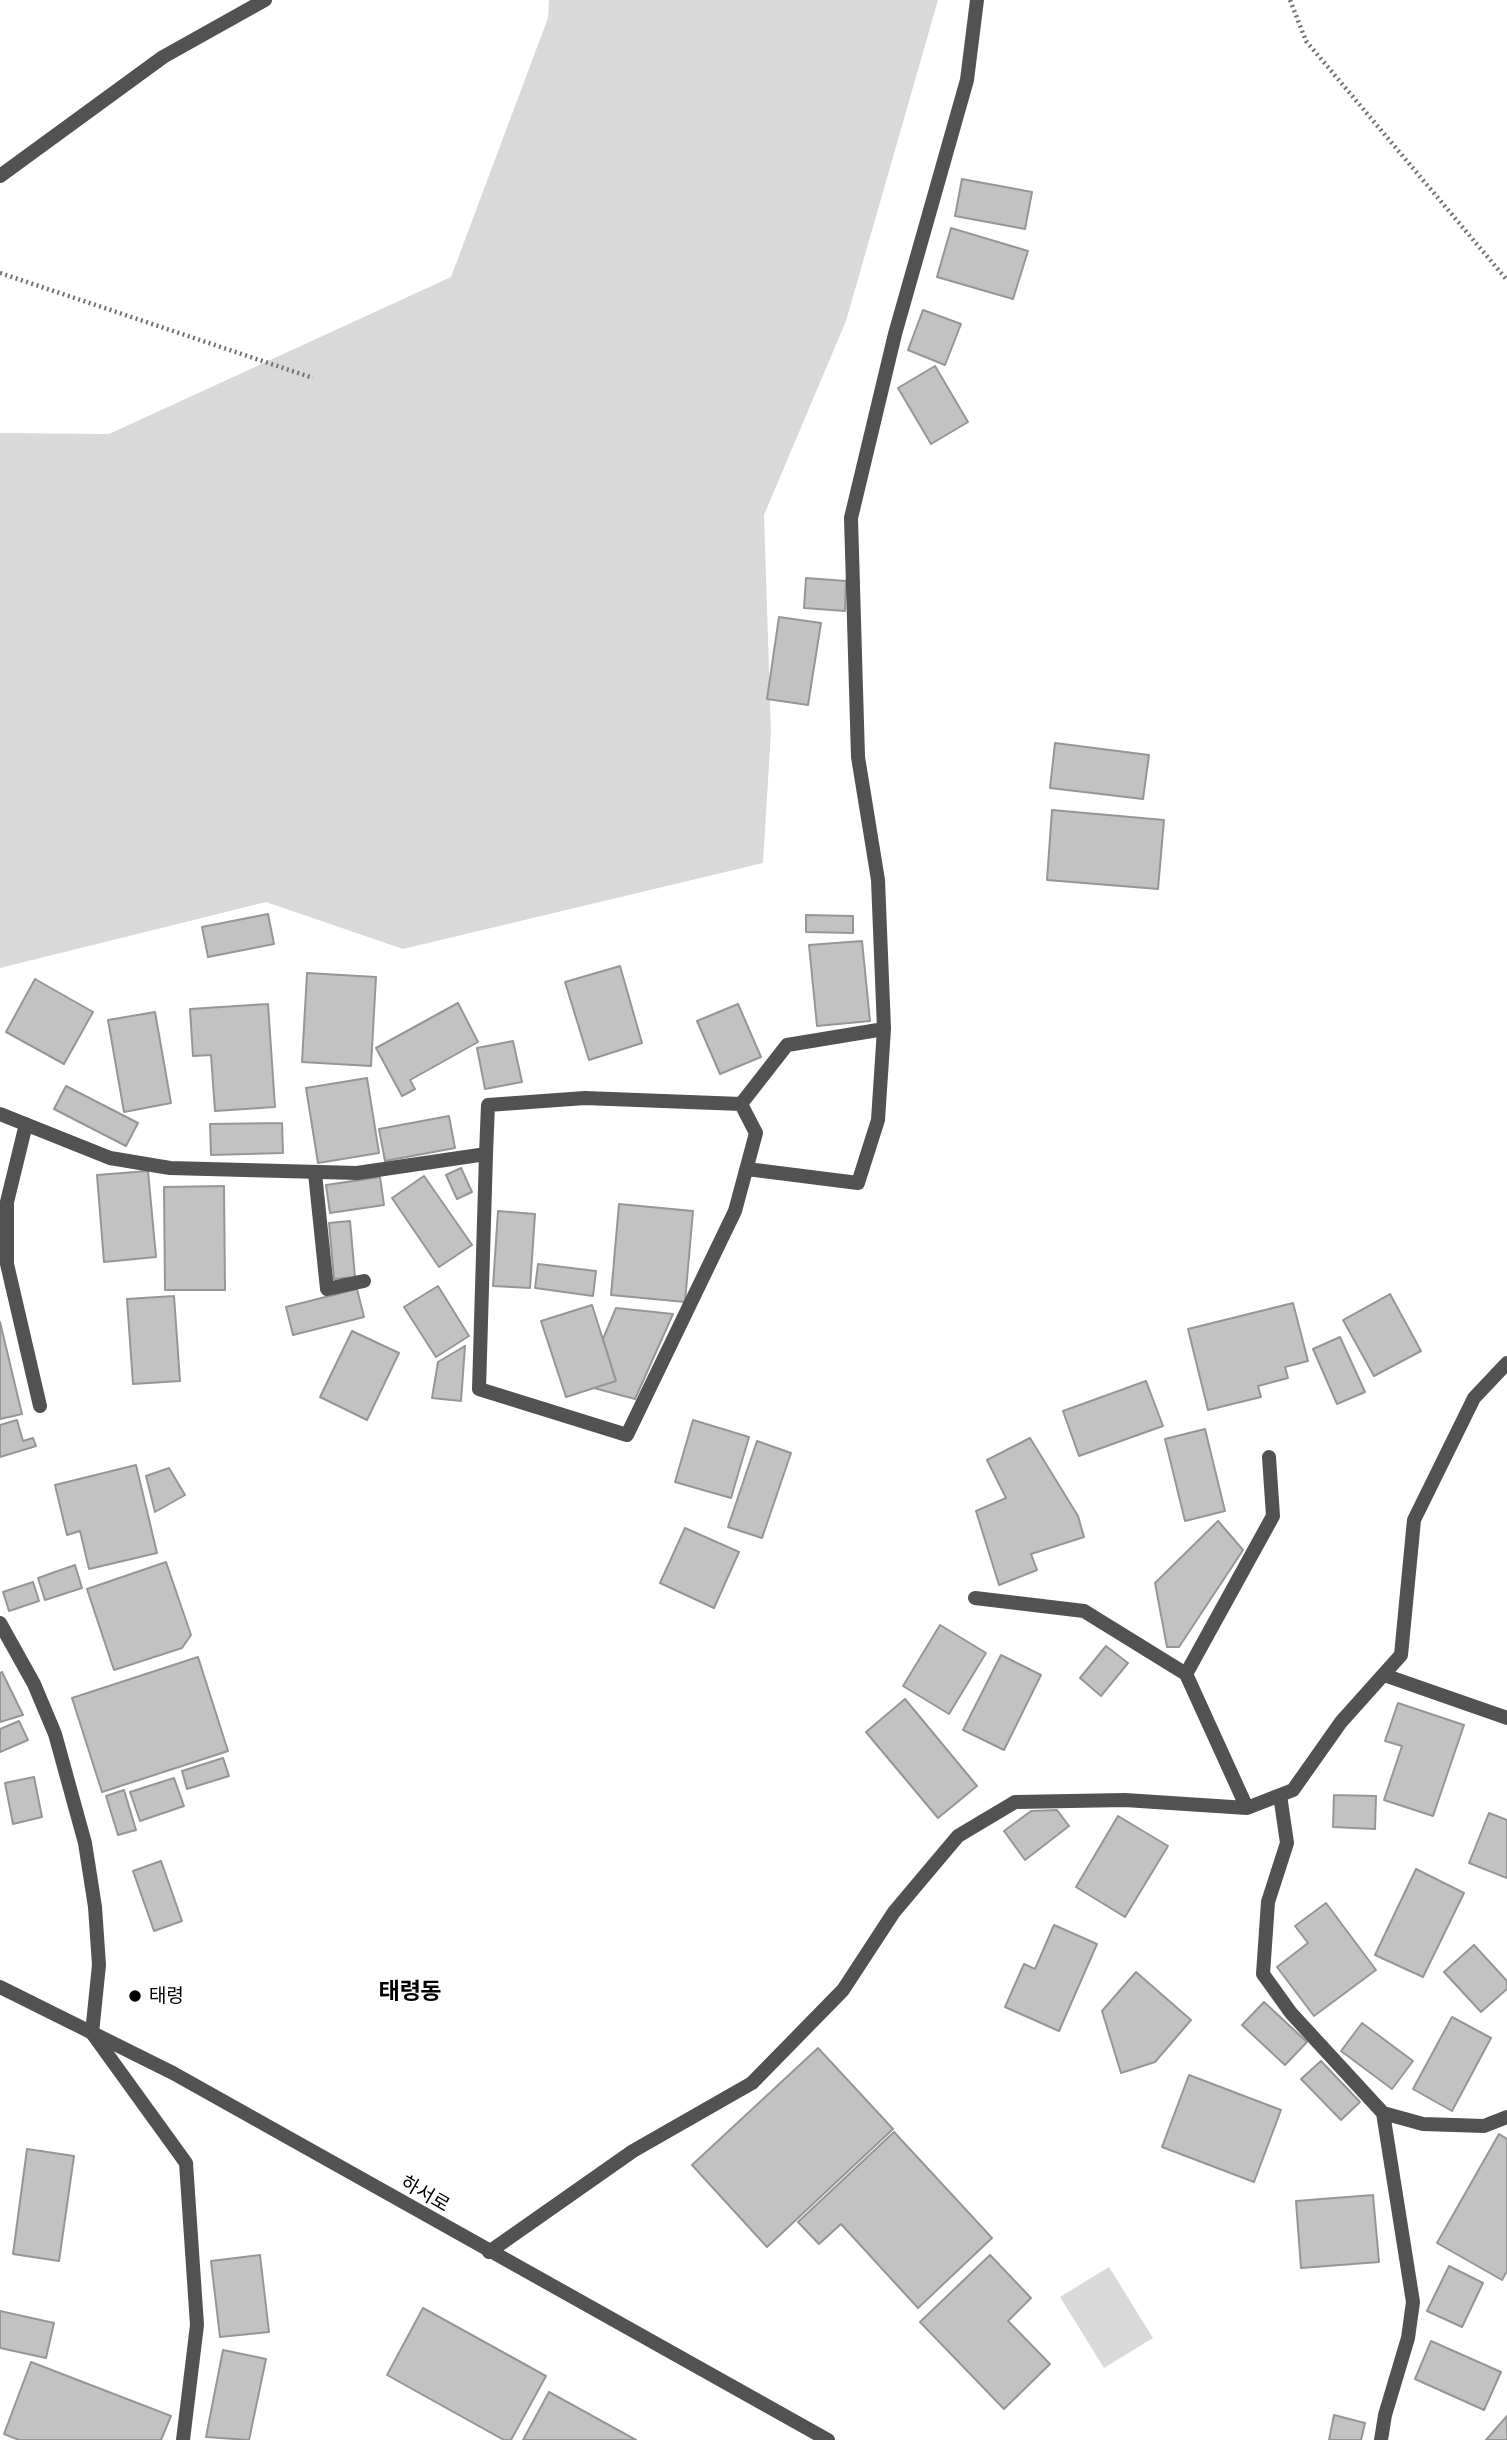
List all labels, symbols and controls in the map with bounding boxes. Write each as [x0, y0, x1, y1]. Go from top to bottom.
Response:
district label: 태령동 [378, 1978, 442, 2006]
place label: 태령 [149, 1985, 184, 2007]
marker: 태령 [127, 1988, 143, 2004]
street label: 하서로 [397, 2171, 453, 2217]

